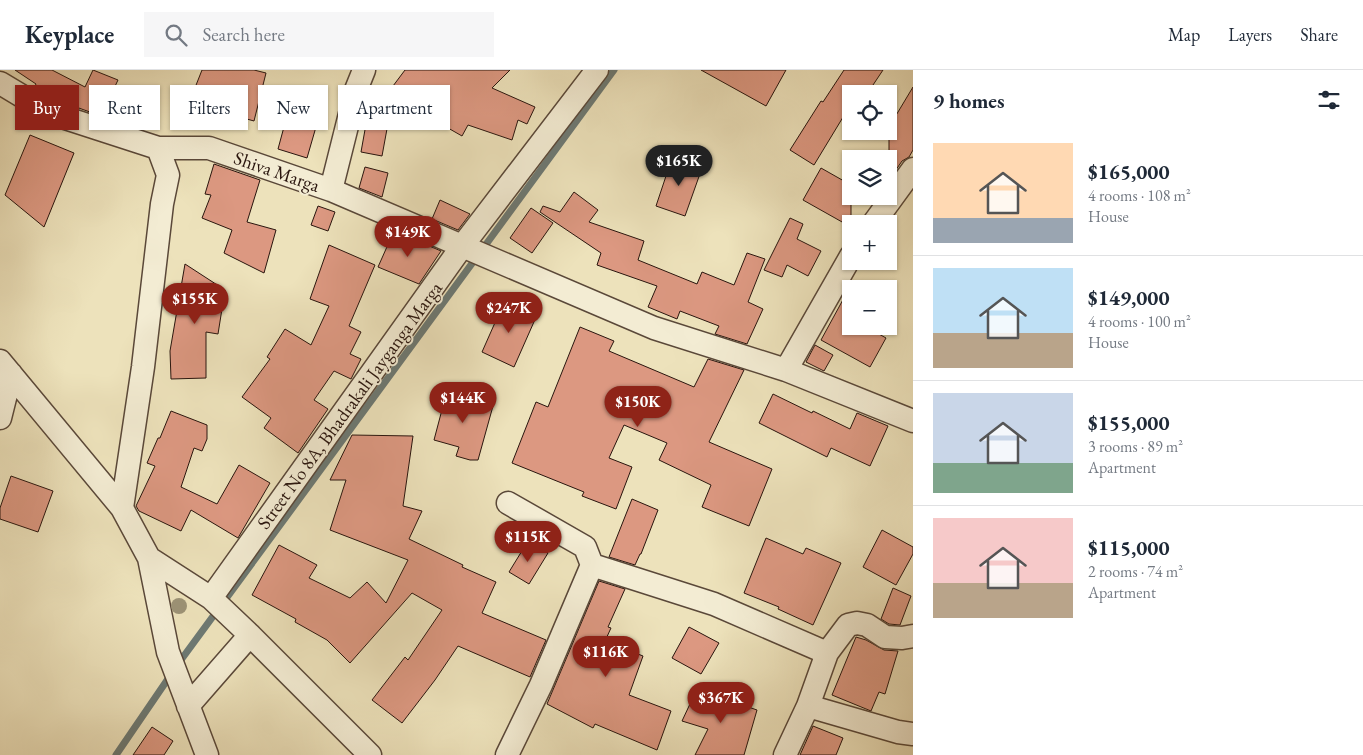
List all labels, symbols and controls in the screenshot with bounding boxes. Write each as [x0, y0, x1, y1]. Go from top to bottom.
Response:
search box [144, 12, 494, 57]
text: Keyplace [25, 19, 114, 50]
icon: search [162, 21, 190, 49]
text: Search here [202, 22, 285, 47]
text: Map [1168, 23, 1200, 46]
text: Layers [1228, 23, 1272, 46]
text: Share [1300, 23, 1338, 46]
chip: Buy [15, 85, 79, 130]
chip: Rent [89, 85, 160, 130]
chip: Filters [170, 85, 248, 130]
chip: New [258, 85, 328, 130]
chip: Apartment [338, 85, 450, 130]
map controls [842, 85, 897, 335]
button: locate [842, 85, 897, 140]
icon: filters [1315, 86, 1343, 114]
text: 9 homes [933, 87, 1005, 114]
pin: $165K [644, 144, 714, 187]
street label: Shiva Marga [231, 145, 323, 198]
text: $165K [657, 150, 701, 171]
button: layers [842, 150, 897, 205]
text: $165,000 [1088, 158, 1170, 185]
icon: home [973, 163, 1033, 223]
text: 4 rooms · 108 m² [1088, 185, 1191, 206]
text: House [1088, 206, 1129, 227]
button: + [842, 215, 897, 270]
pin: $149K [373, 216, 443, 258]
text: $149K [386, 221, 430, 242]
street label: Street No 8A, Bhadrakali Jayganga Marga [251, 276, 448, 534]
button: − [842, 280, 897, 335]
pin: $155K [160, 282, 230, 325]
text: $149,000 [1088, 284, 1170, 311]
text: $155K [173, 288, 217, 309]
icon: home [973, 288, 1033, 348]
pin: $247K [474, 292, 544, 334]
text: $247K [487, 297, 531, 318]
text: 4 rooms · 100 m² [1088, 311, 1191, 332]
text: House [1088, 332, 1129, 353]
pin: $144K [428, 382, 498, 424]
pin: $150K [603, 386, 673, 428]
text: $144K [441, 387, 485, 408]
text: $150K [616, 391, 660, 412]
text: $155,000 [1088, 409, 1170, 436]
icon: home [973, 413, 1033, 473]
text: 3 rooms · 89 m² [1088, 436, 1183, 457]
text: Apartment [1088, 457, 1156, 478]
pin: $115K [493, 520, 563, 563]
text: $115K [506, 526, 550, 547]
text: $115,000 [1088, 534, 1170, 561]
icon: home [973, 538, 1033, 598]
text: 2 rooms · 74 m² [1088, 561, 1183, 582]
text: Apartment [1088, 582, 1156, 603]
pin: $116K [571, 636, 641, 678]
text: $116K [584, 641, 628, 662]
pin: $367K [686, 682, 756, 724]
text: $367K [699, 687, 743, 708]

